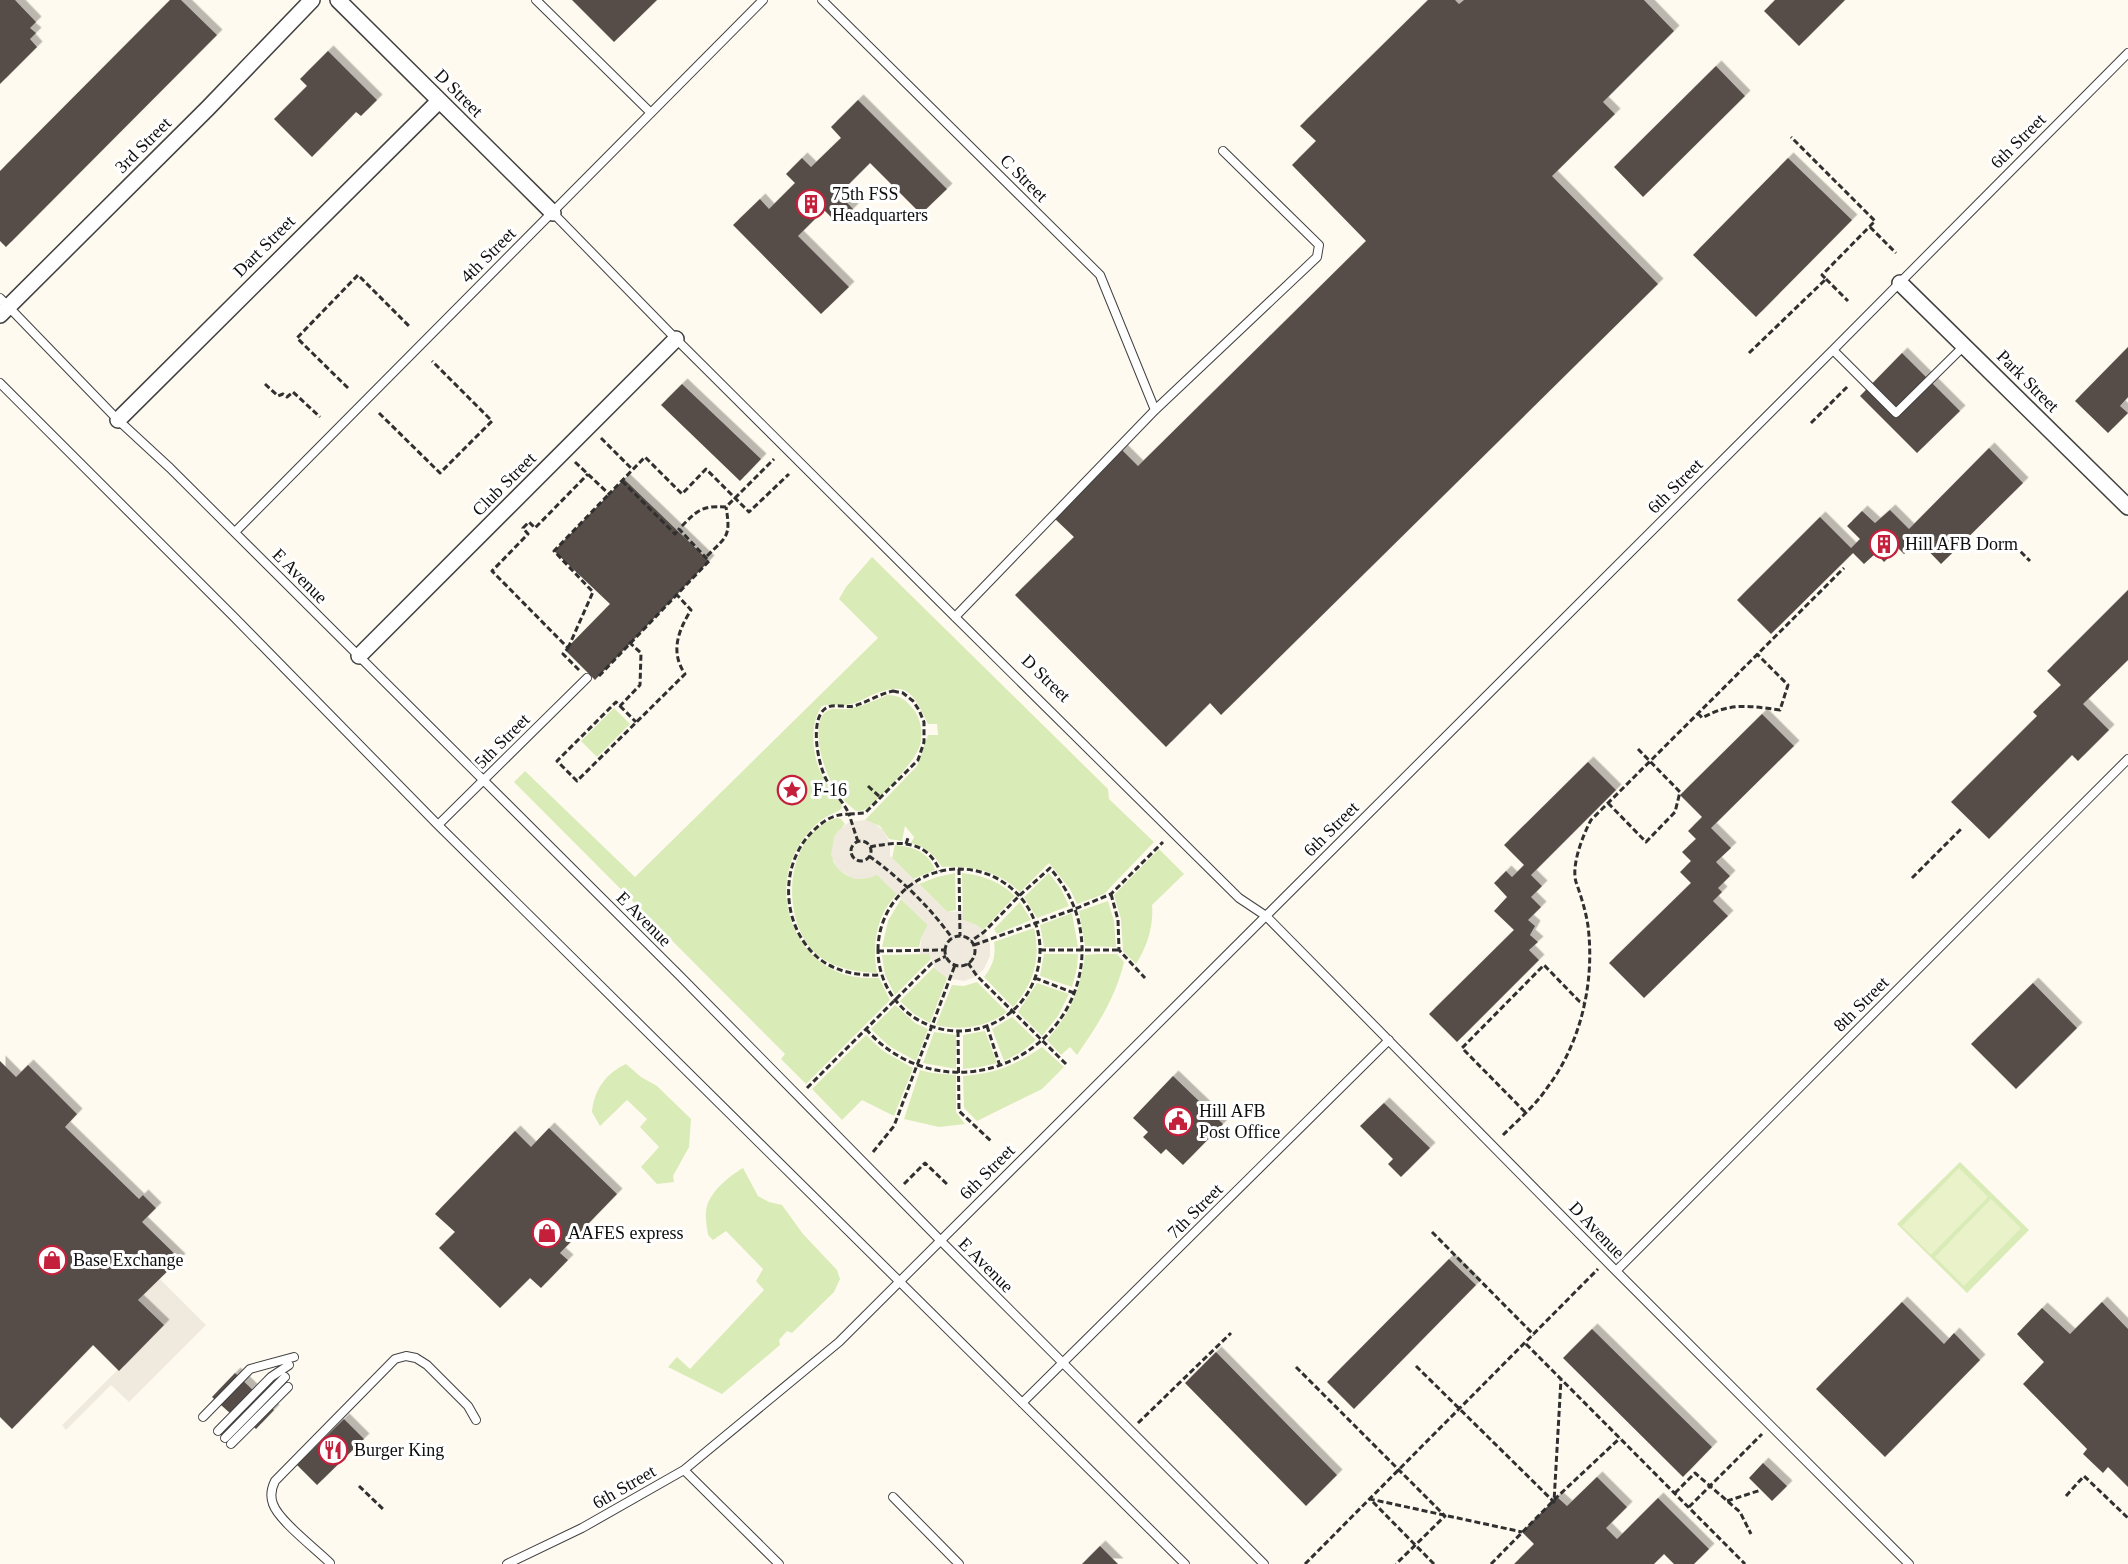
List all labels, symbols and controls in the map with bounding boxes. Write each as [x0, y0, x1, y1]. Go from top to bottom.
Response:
street label: D Street [431, 65, 487, 121]
street label: 6th Street [1986, 109, 2050, 173]
street label: 3rd Street [111, 113, 175, 177]
street label: C Street [996, 150, 1052, 206]
place label: 75th FSS Headquarters [832, 184, 928, 225]
building icon: 75th FSS Headquarters [795, 188, 827, 220]
street label: Dart Street [229, 211, 299, 281]
street label: 4th Street [456, 223, 520, 287]
street label: Park Street [1993, 346, 2063, 416]
street label: Club Street [468, 448, 540, 520]
street label: 6th Street [1643, 454, 1707, 518]
building icon: Hill AFB Dorm [1868, 528, 1900, 560]
place label: Hill AFB Dorm [1905, 534, 2018, 554]
street label: E Avenue [268, 544, 332, 608]
street label: D Street [1018, 650, 1074, 706]
street label: 5th Street [470, 709, 534, 773]
place icon: F-16 [776, 774, 808, 806]
place label: F-16 [813, 780, 847, 800]
street label: 6th Street [1299, 797, 1363, 861]
street label: E Avenue [612, 887, 676, 951]
street label: 8th Street [1829, 972, 1893, 1036]
place label: Hill AFB Post Office [1199, 1101, 1280, 1142]
public building icon: Hill AFB Post Office [1162, 1105, 1194, 1137]
street label: 6th Street [955, 1140, 1019, 1204]
street label: 7th Street [1163, 1179, 1227, 1243]
street label: D Avenue [1565, 1197, 1629, 1263]
shop icon: AAFES express [531, 1217, 563, 1249]
place label: AAFES express [568, 1223, 684, 1243]
street label: E Avenue [954, 1233, 1018, 1297]
shop icon: Base Exchange [36, 1244, 68, 1276]
place label: Base Exchange [73, 1250, 183, 1270]
restaurant icon: Burger King [317, 1434, 349, 1466]
place label: Burger King [354, 1440, 444, 1460]
street label: 6th Street [589, 1461, 659, 1513]

